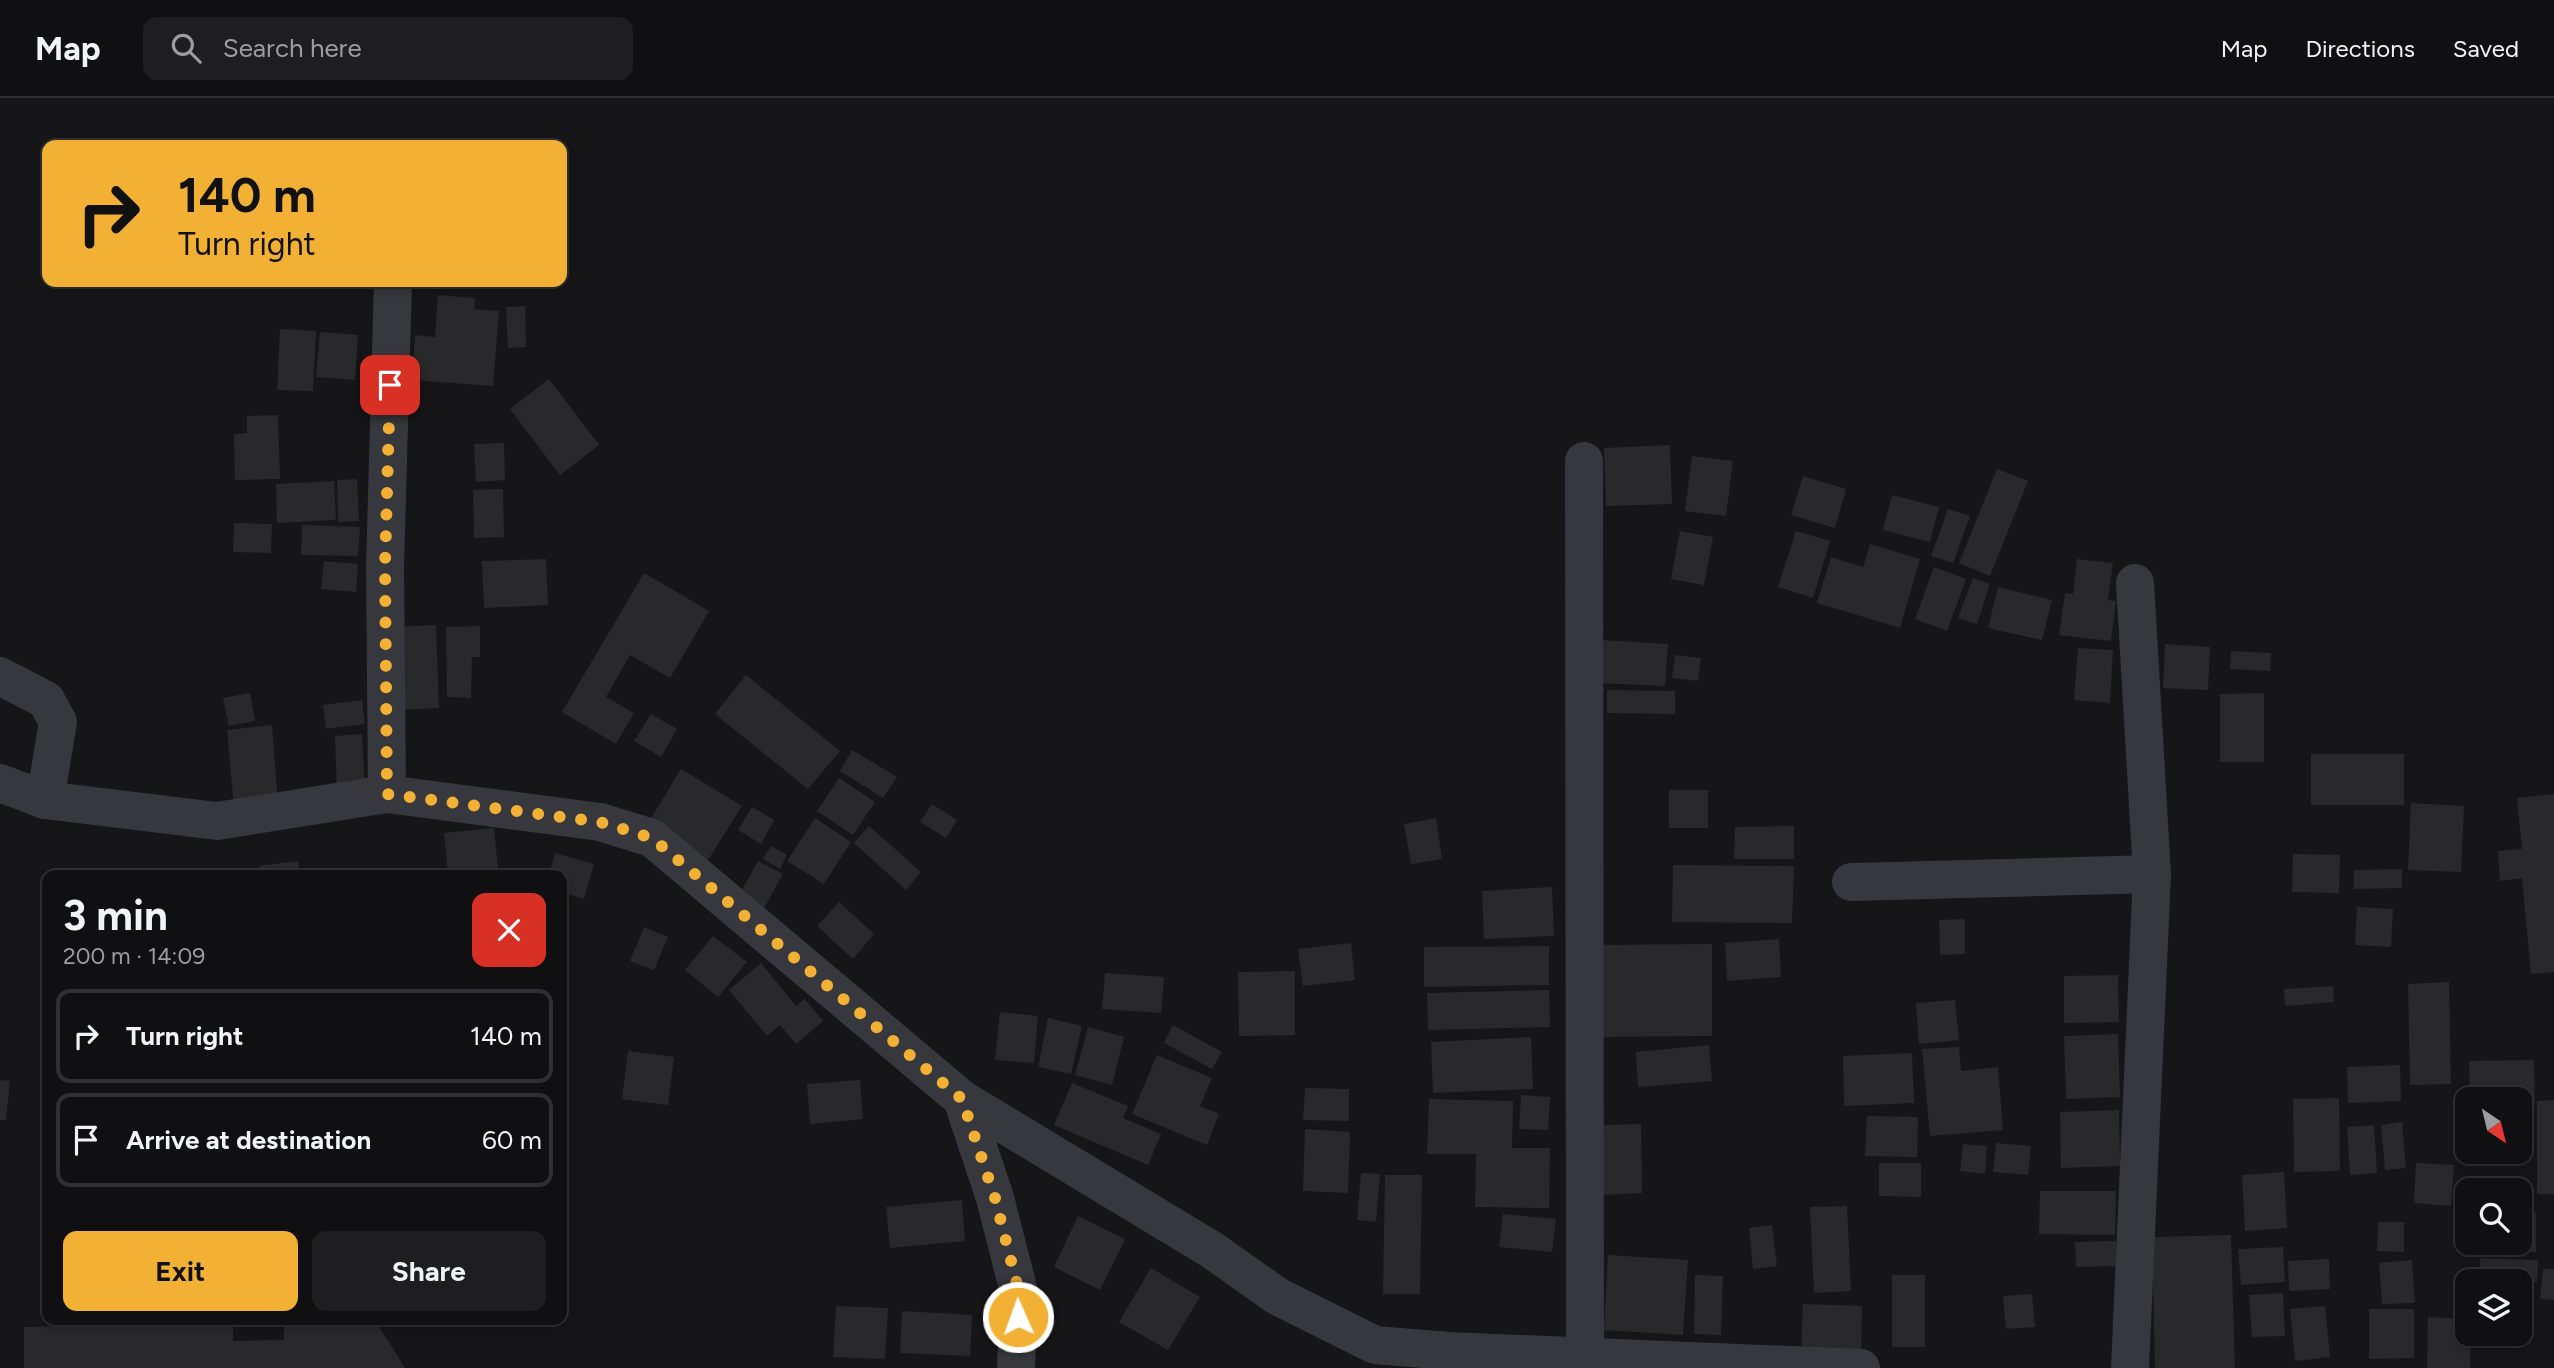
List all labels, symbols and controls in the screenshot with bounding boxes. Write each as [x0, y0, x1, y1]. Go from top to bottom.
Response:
search box [143, 17, 633, 80]
text: Map [35, 29, 101, 68]
icon: search [167, 29, 205, 67]
text: Search here [223, 32, 362, 64]
text: Map [2221, 34, 2267, 63]
text: Directions [2305, 34, 2415, 63]
text: Saved [2453, 34, 2519, 63]
text: 140 m [178, 165, 316, 224]
icon: right [63, 168, 154, 259]
text: Turn right [178, 225, 316, 263]
pin [360, 355, 420, 415]
icon: arrive [371, 366, 409, 404]
text: 3 min [63, 890, 168, 941]
button: close [472, 893, 546, 967]
text: 200 m · 14:09 [63, 942, 205, 970]
icon: right [67, 1017, 105, 1055]
text: Turn right [126, 1020, 243, 1052]
text: 140 m [470, 1020, 542, 1052]
north arrow [2455, 1087, 2532, 1164]
map controls [2455, 1087, 2532, 1346]
icon: arrive [67, 1121, 105, 1159]
text: Arrive at destination [126, 1124, 371, 1156]
text: 60 m [482, 1124, 542, 1156]
button: search [2455, 1178, 2532, 1255]
button: Exit [63, 1231, 298, 1311]
button: Share [312, 1231, 546, 1311]
button: layers [2455, 1269, 2532, 1346]
position arrow [981, 1280, 1055, 1354]

